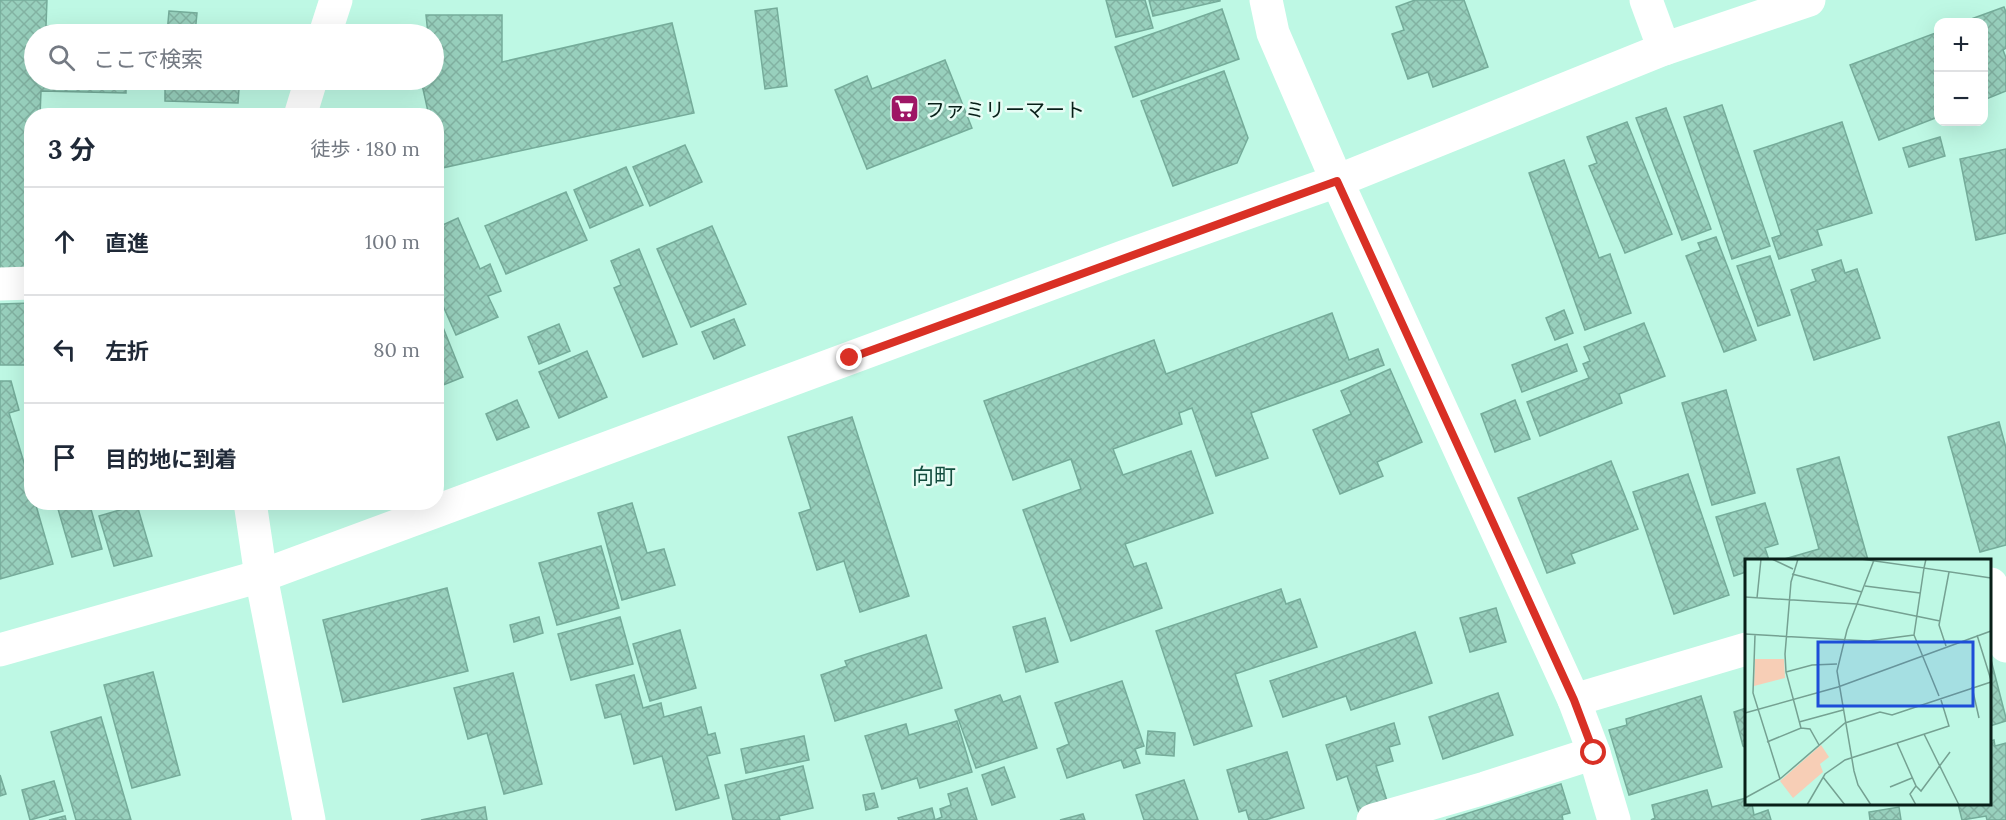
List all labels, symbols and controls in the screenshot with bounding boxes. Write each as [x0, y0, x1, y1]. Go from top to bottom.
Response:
map controls [1934, 18, 1988, 126]
button: + [1934, 18, 1988, 72]
search box [24, 24, 444, 90]
icon: search [45, 41, 78, 74]
text: ここで検索 [93, 45, 203, 73]
button: − [1934, 72, 1988, 126]
supermarket icon: ファミリーマート [888, 93, 920, 125]
place label: ファミリーマート [925, 97, 1085, 122]
text: 3 分 [48, 133, 95, 166]
text: 徒歩 · 180 m [310, 136, 420, 161]
icon: ahead [48, 225, 81, 258]
text: 直進 [105, 229, 149, 257]
text: 100 m [365, 229, 420, 254]
icon: left [48, 333, 81, 366]
text: 左折 [105, 337, 149, 365]
text: 80 m [373, 337, 420, 362]
route end [836, 344, 862, 370]
icon: arrive [48, 441, 81, 474]
text: 目的地に到着 [105, 445, 237, 473]
district label: 向町 [912, 462, 956, 490]
inset map [1745, 559, 1991, 805]
route start [1580, 739, 1606, 765]

